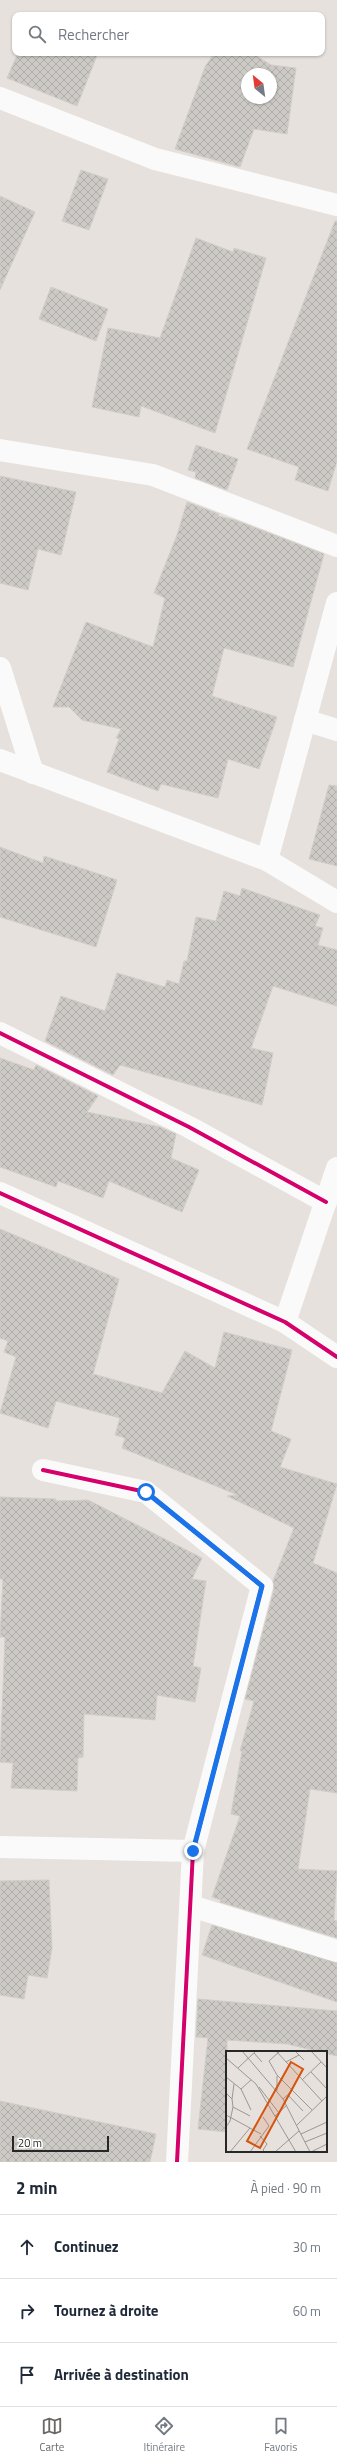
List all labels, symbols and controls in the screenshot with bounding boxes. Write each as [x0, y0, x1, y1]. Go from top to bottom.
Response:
search box [12, 12, 325, 56]
icon: search [26, 23, 48, 45]
text: Rechercher [58, 23, 129, 46]
north arrow [241, 68, 277, 104]
route start [137, 1483, 155, 1501]
route end [184, 1842, 202, 1860]
inset map [226, 2051, 327, 2152]
scale bar [12, 2134, 109, 2153]
text: 20 m [18, 2135, 42, 2151]
text: 2 min [16, 2175, 57, 2201]
text: À pied · 90 m [250, 2178, 321, 2198]
text: Continuez [54, 2235, 119, 2258]
icon: ahead [16, 2236, 38, 2258]
text: 30 m [293, 2237, 321, 2257]
text: Tournez à droite [54, 2299, 159, 2322]
icon: right [16, 2300, 38, 2322]
text: 60 m [293, 2301, 321, 2321]
text: Arrivée à destination [54, 2363, 189, 2386]
icon: arrive [16, 2364, 38, 2386]
tab: Carte [40, 2415, 64, 2455]
tab: Itinéraire [144, 2415, 185, 2455]
tab: Favoris [264, 2415, 297, 2455]

